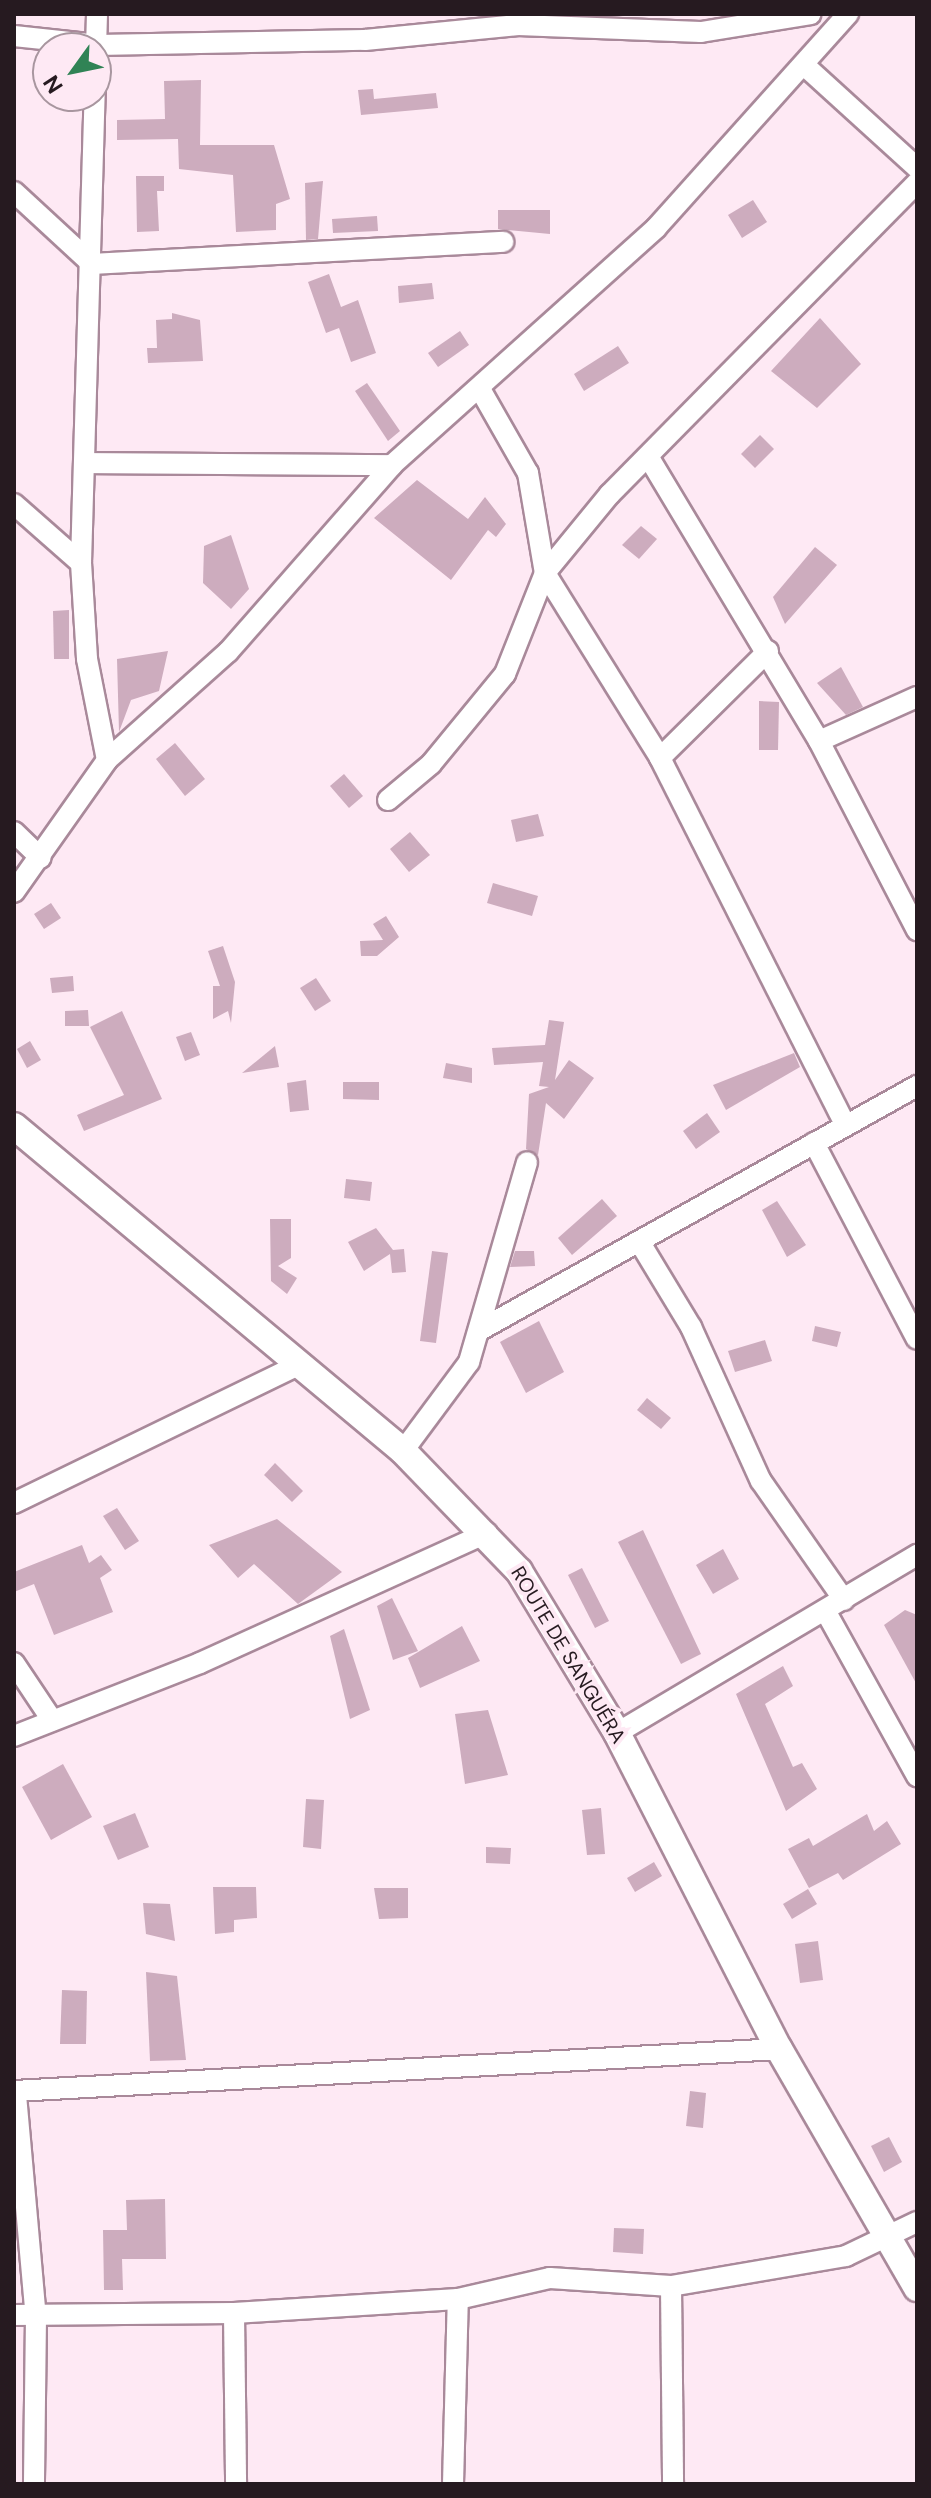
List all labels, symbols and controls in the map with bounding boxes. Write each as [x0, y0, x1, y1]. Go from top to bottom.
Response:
north arrow [32, 32, 112, 112]
text: N [37, 70, 70, 99]
street label: ROUTE DE SANGUÉRA [506, 1562, 630, 1748]

